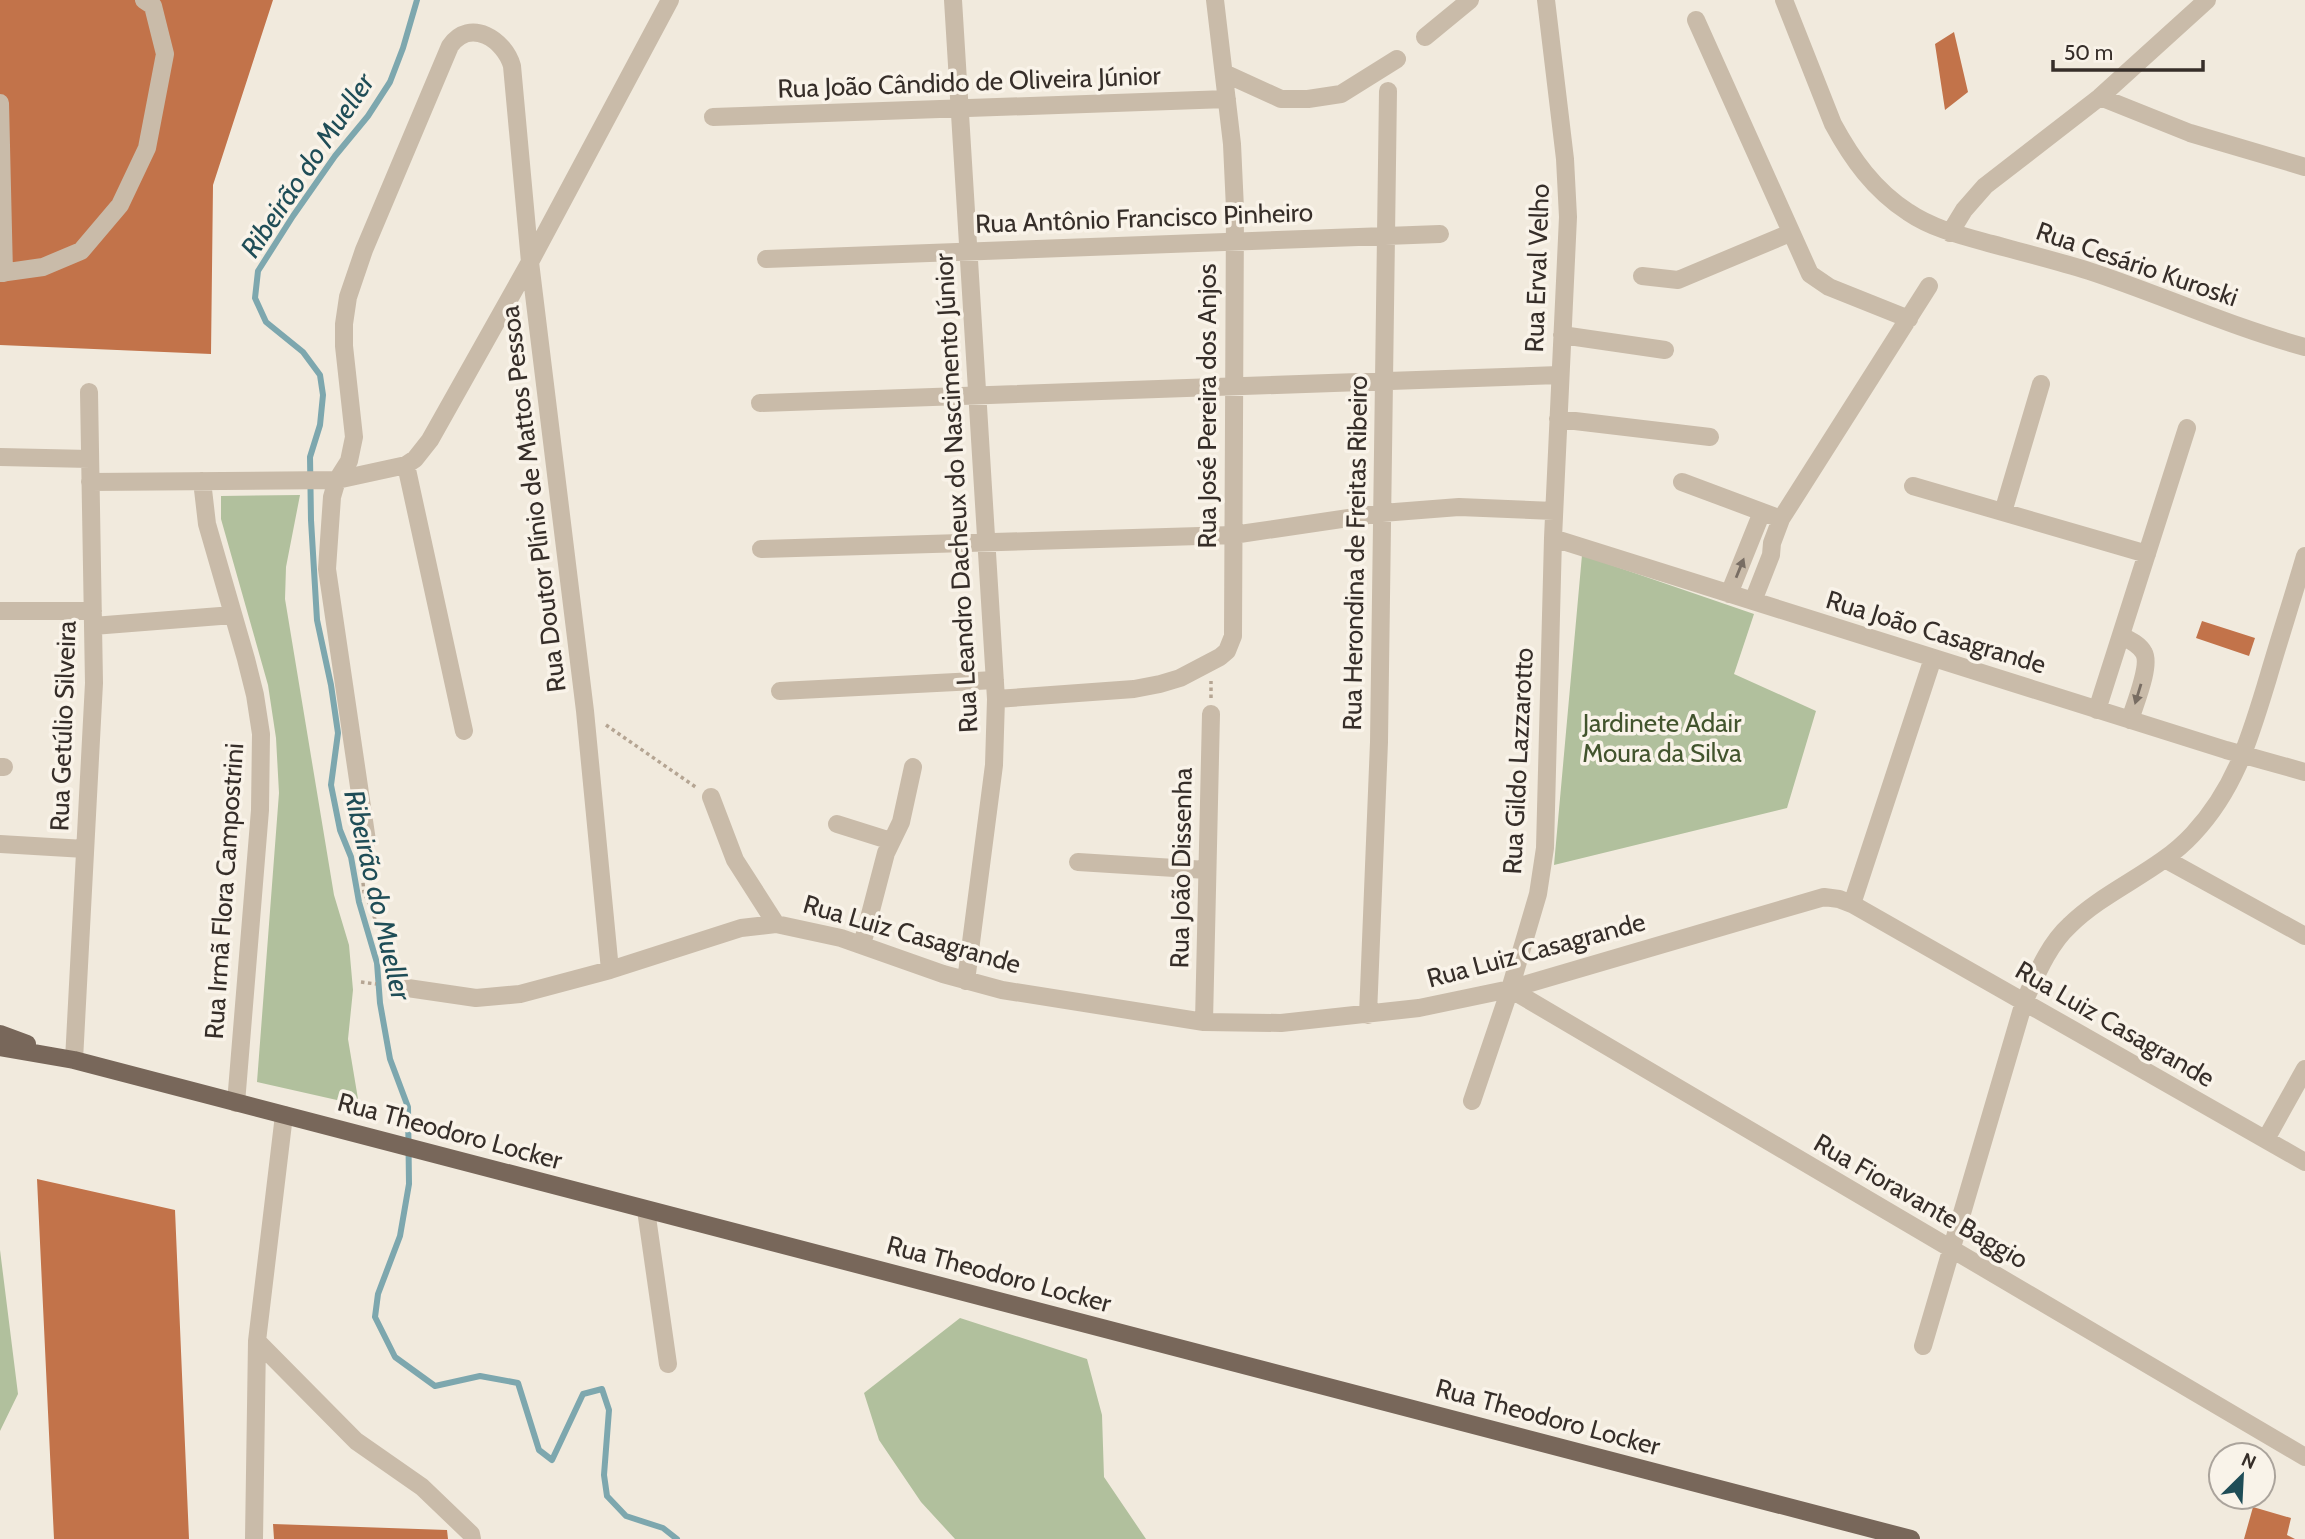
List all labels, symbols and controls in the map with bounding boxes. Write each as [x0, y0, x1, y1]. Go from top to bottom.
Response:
scale bar [2053, 28, 2204, 72]
text: 50 m [2064, 40, 2113, 65]
street label: Rua João Cândido de Oliveira Júnior [777, 59, 1162, 105]
water label: Ribeirão do Mueller [233, 65, 382, 264]
street label: Rua Erval Velho [1518, 183, 1556, 353]
street label: Rua Antônio Francisco Pinheiro [975, 196, 1313, 240]
street label: Rua Cesário Kuroski [2032, 214, 2242, 314]
street label: Rua Leandro Dacheux do Nascimento Júnior [927, 252, 985, 734]
street label: Rua José Pereira dos Anjos [1191, 263, 1223, 549]
street label: Rua Doutor Plínio de Mattos Pessoa [493, 304, 573, 694]
street label: Rua Herondina de Freitas Ribeiro [1336, 375, 1374, 731]
one-way arrow [1734, 557, 1745, 578]
street label: Rua João Casagrande [1822, 583, 2050, 681]
street label: Rua Getúlio Silveira [43, 620, 83, 832]
street label: Rua Gildo Lazzarotto [1496, 647, 1540, 875]
one-way arrow [2132, 684, 2142, 705]
park label: Jardinete Adair Moura da Silva [1582, 707, 1742, 769]
street label: Rua Irmã Flora Campostrini [198, 742, 250, 1040]
street label: Rua João Dissenha [1163, 767, 1199, 969]
water label: Ribeirão do Mueller [337, 787, 419, 1005]
street label: Rua Luiz Casagrande [800, 888, 1024, 980]
street label: Rua Luiz Casagrande [1423, 905, 1649, 995]
street label: Rua Luiz Casagrande [2010, 954, 2220, 1094]
street label: Rua Theodoro Locker [334, 1086, 566, 1177]
street label: Rua Fioravante Baggio [1808, 1127, 2034, 1275]
street label: Rua Theodoro Locker [883, 1229, 1115, 1320]
street label: Rua Theodoro Locker [1432, 1372, 1664, 1463]
north arrow [2207, 1441, 2277, 1511]
text: N [2238, 1448, 2260, 1474]

